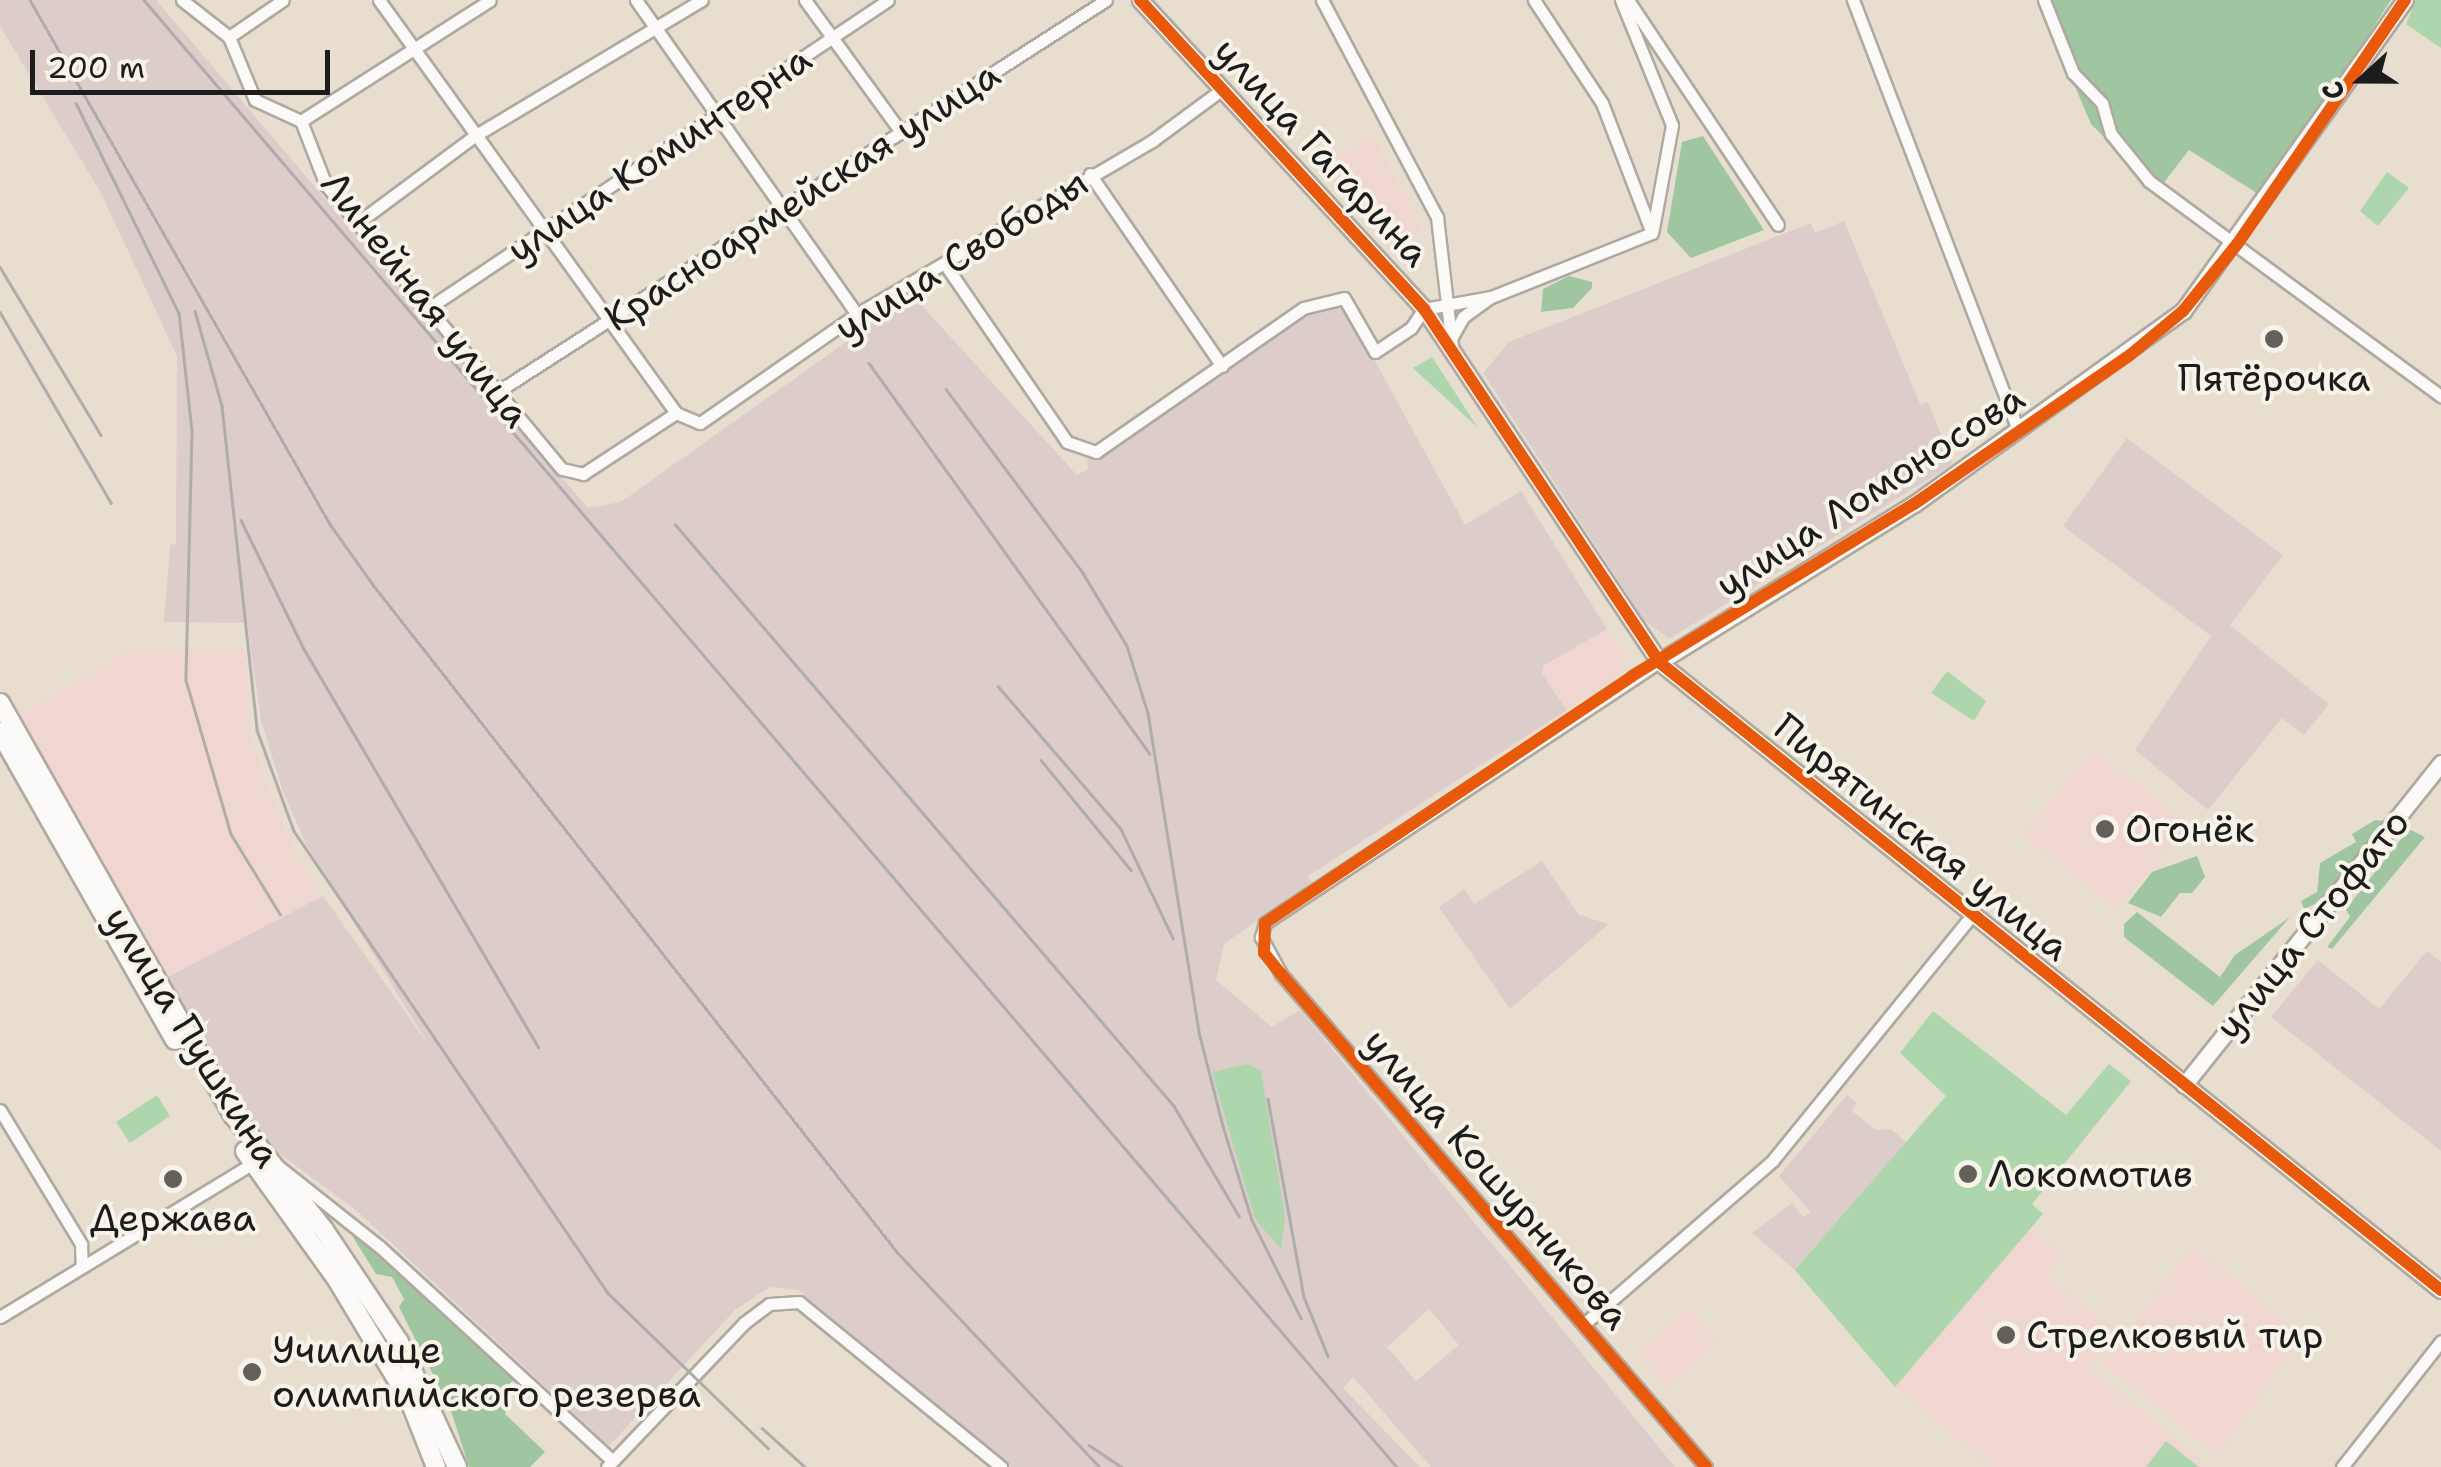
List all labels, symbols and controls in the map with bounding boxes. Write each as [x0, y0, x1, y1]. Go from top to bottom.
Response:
street label: улица Гагарина [1204, 28, 1440, 276]
scale bar [35, 30, 335, 92]
north arrow [2311, 30, 2411, 130]
street label: улица Коминтерна [499, 35, 819, 273]
text: 200 m [47, 47, 145, 88]
street label: Красноармейская улица [596, 51, 1008, 341]
text: С [2312, 76, 2354, 106]
street label: улица Свободы [826, 159, 1096, 351]
street label: Линейная улица [312, 162, 540, 436]
marker: Пятёрочка [2263, 328, 2285, 350]
place label: Пятёрочка [2178, 355, 2370, 401]
street label: улица Ломоносова [1707, 374, 2033, 608]
street label: Пирятинская улица [1765, 704, 2079, 970]
street label: улица Стофато [2205, 800, 2419, 1048]
place label: Огонёк [2125, 806, 2254, 852]
marker: Огонёк [2094, 818, 2116, 840]
street label: улица Пушкина [95, 898, 291, 1176]
street label: улица Кошурникова [1354, 1020, 1640, 1338]
place label: Локомотив [1988, 1151, 2193, 1197]
marker: Локомотив [1957, 1163, 1979, 1185]
marker: Держава [162, 1168, 184, 1190]
place label: Держава [90, 1195, 256, 1241]
place label: Стрелковый тир [2026, 1312, 2324, 1358]
marker: Стрелковый тир [1995, 1324, 2017, 1346]
place label: Училище олимпийского резерва [272, 1327, 701, 1416]
marker: Училище олимпийского резерва [241, 1361, 263, 1383]

